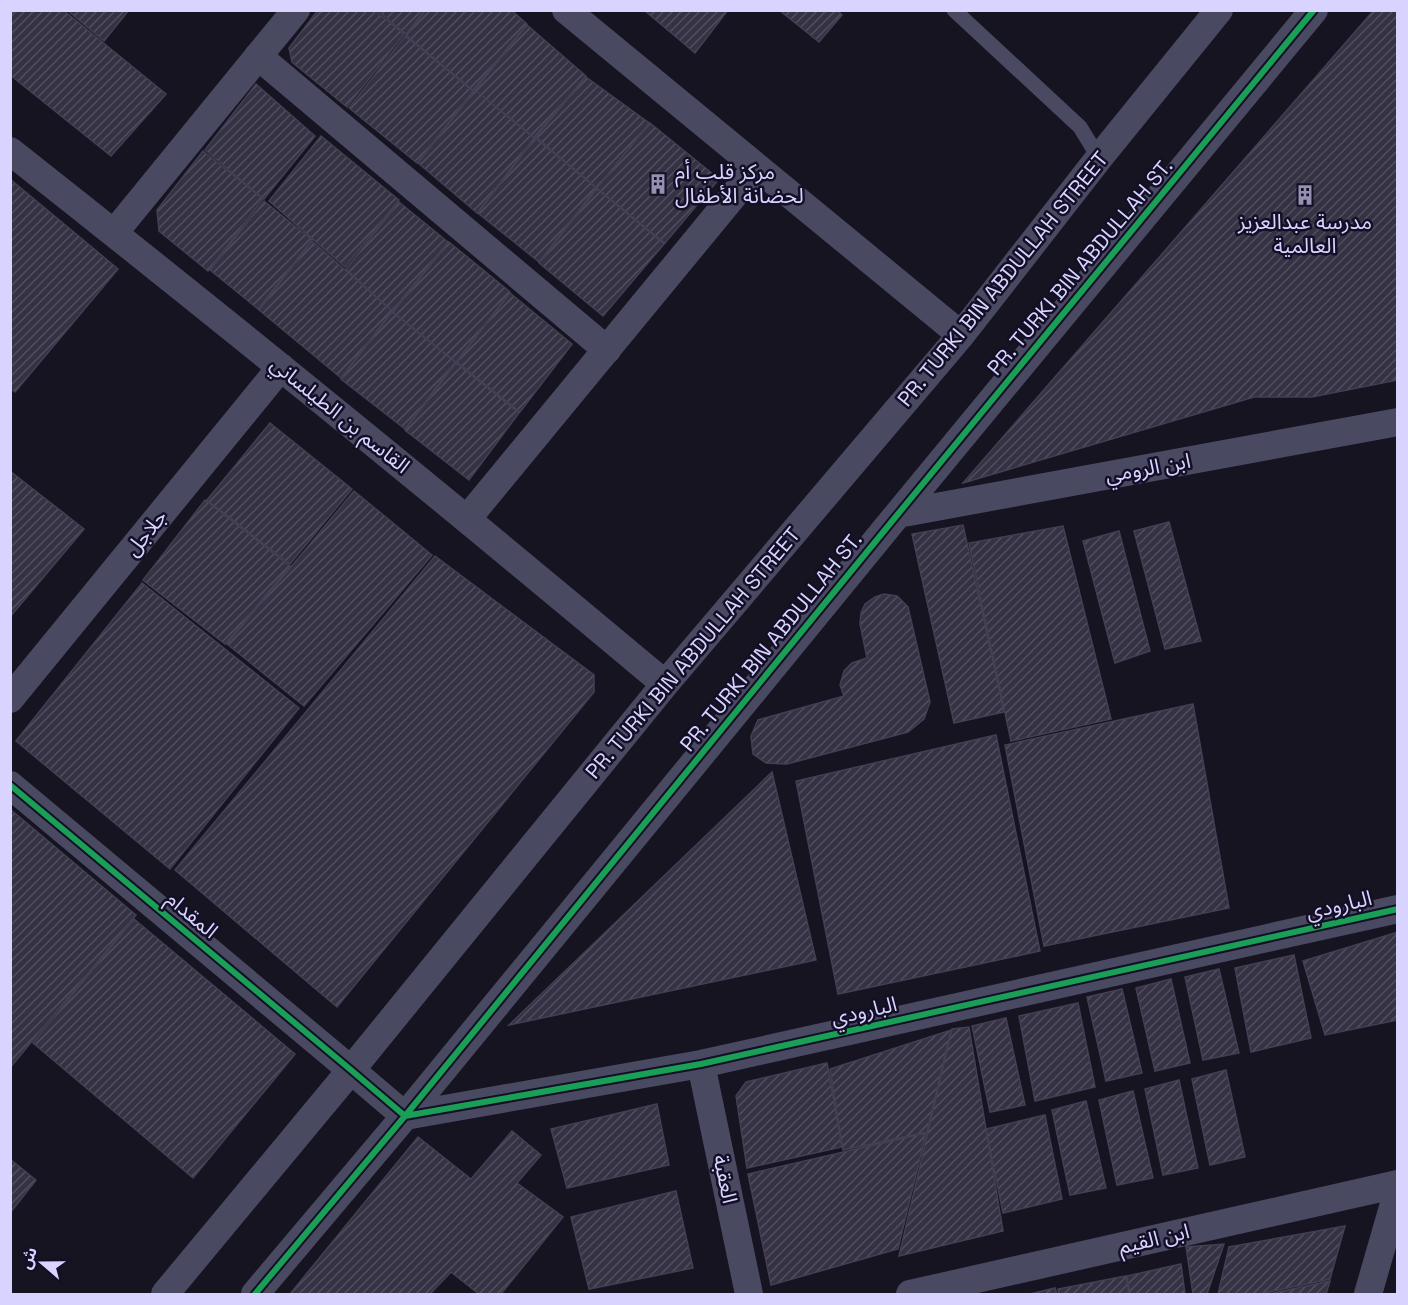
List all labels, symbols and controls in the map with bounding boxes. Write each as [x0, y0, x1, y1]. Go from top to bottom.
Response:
street label: PR. TURKI BIN ABDULLAH STREET [891, 146, 1114, 412]
street label: PR. TURKI BIN ABDULLAH ST. [981, 153, 1178, 381]
place label: مركز قلب أم لحضانة الأطفال [675, 158, 804, 209]
building icon: مركز قلب أم لحضانة الأطفال [646, 172, 670, 196]
building icon: مدرسة عبدالعزيز العالمية [1293, 183, 1317, 207]
place label: مدرسة عبدالعزيز العالمية [1237, 208, 1372, 259]
street label: القاسم بن الطيلساني [263, 350, 415, 481]
street label: ابن الرومي [1103, 447, 1193, 491]
street label: جلاجل [119, 504, 173, 562]
street label: PR. TURKI BIN ABDULLAH STREET [579, 521, 806, 784]
street label: PR. TURKI BIN ABDULLAH ST. [674, 526, 868, 757]
street label: البارودي [1303, 884, 1375, 928]
street label: المقدام [159, 885, 224, 946]
street label: البارودي [828, 990, 900, 1034]
street label: العقبة [707, 1152, 744, 1206]
street label: ابن القيم [1116, 1217, 1192, 1262]
north arrow [12, 1233, 72, 1293]
text: ش [15, 1244, 42, 1272]

